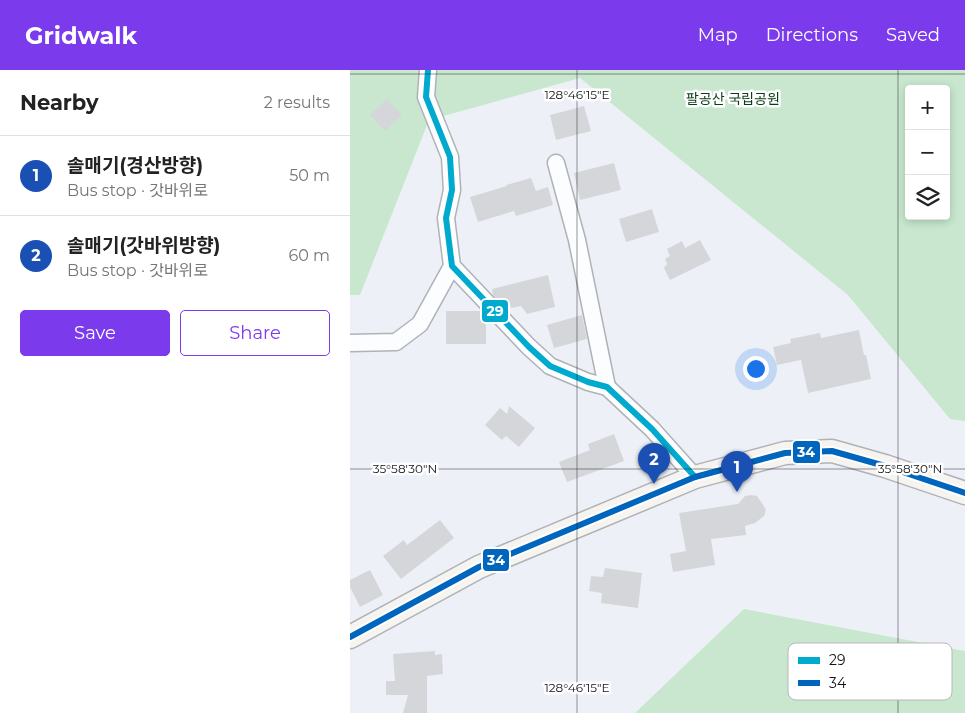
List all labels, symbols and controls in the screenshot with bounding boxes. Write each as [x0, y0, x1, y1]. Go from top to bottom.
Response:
text: Gridwalk [25, 21, 137, 50]
text: Map [698, 24, 738, 46]
text: Directions [766, 24, 858, 46]
text: Saved [886, 24, 940, 46]
map controls [905, 85, 950, 220]
button: + [905, 85, 950, 130]
text: 128°46'15"E [544, 87, 610, 102]
text: Nearby [20, 90, 99, 115]
park label: 팔공산 국립공원 [686, 90, 780, 108]
text: 2 results [264, 93, 330, 112]
button: − [905, 130, 950, 175]
text: 솔매기(경산방향) [67, 154, 203, 177]
text: 1 [33, 166, 39, 185]
text: 50 m [289, 166, 330, 185]
button: layers [905, 175, 950, 220]
text: Bus stop · 갓바위로 [67, 181, 208, 200]
text: 솔매기(갓바위방향) [67, 234, 220, 257]
text: 2 [31, 246, 41, 265]
text: 60 m [288, 246, 330, 265]
text: Bus stop · 갓바위로 [67, 261, 208, 280]
line badge: 29 [481, 299, 509, 323]
text: 29 [486, 302, 504, 320]
button: Save [20, 310, 170, 356]
button: Share [180, 310, 330, 356]
your location [743, 356, 769, 382]
line badge: 34 [792, 440, 821, 464]
pin: 2 [638, 443, 670, 484]
text: 34 [796, 443, 815, 461]
pin: 1 [721, 451, 753, 492]
text: 35°58'30"N [373, 461, 437, 476]
text: 35°58'30"N [878, 461, 942, 476]
line badge: 34 [482, 548, 510, 572]
text: 34 [486, 551, 505, 569]
legend [788, 643, 952, 700]
text: 29 [829, 651, 845, 669]
text: 34 [829, 674, 847, 692]
text: 128°46'15"E [544, 680, 610, 695]

